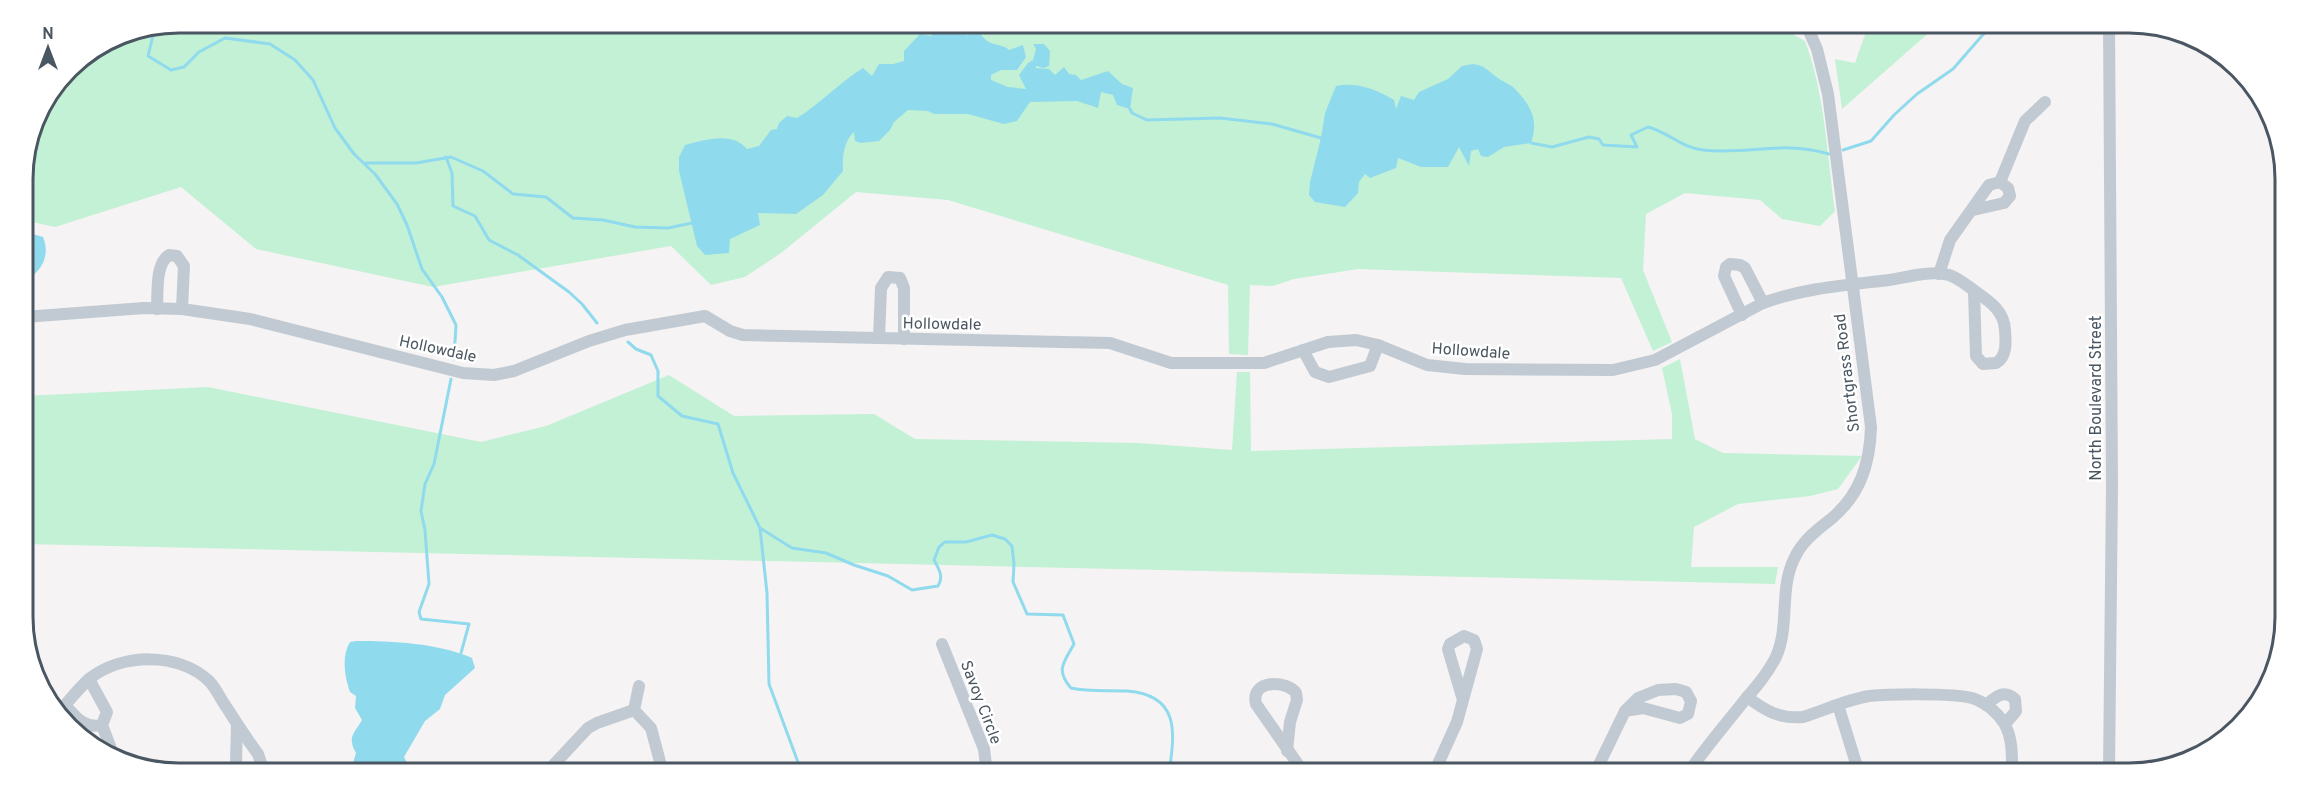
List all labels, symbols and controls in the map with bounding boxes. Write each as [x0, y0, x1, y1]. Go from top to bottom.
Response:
north arrow [18, 18, 78, 78]
text: N [42, 25, 54, 45]
street label: Shortgrass Road [1831, 312, 1865, 433]
street label: Hollowdale [902, 314, 982, 336]
street label: North Boulevard Street [2087, 315, 2107, 481]
street label: Hollowdale [397, 332, 478, 368]
street label: Hollowdale [1431, 339, 1511, 365]
street label: Savoy Circle [955, 658, 1005, 747]

